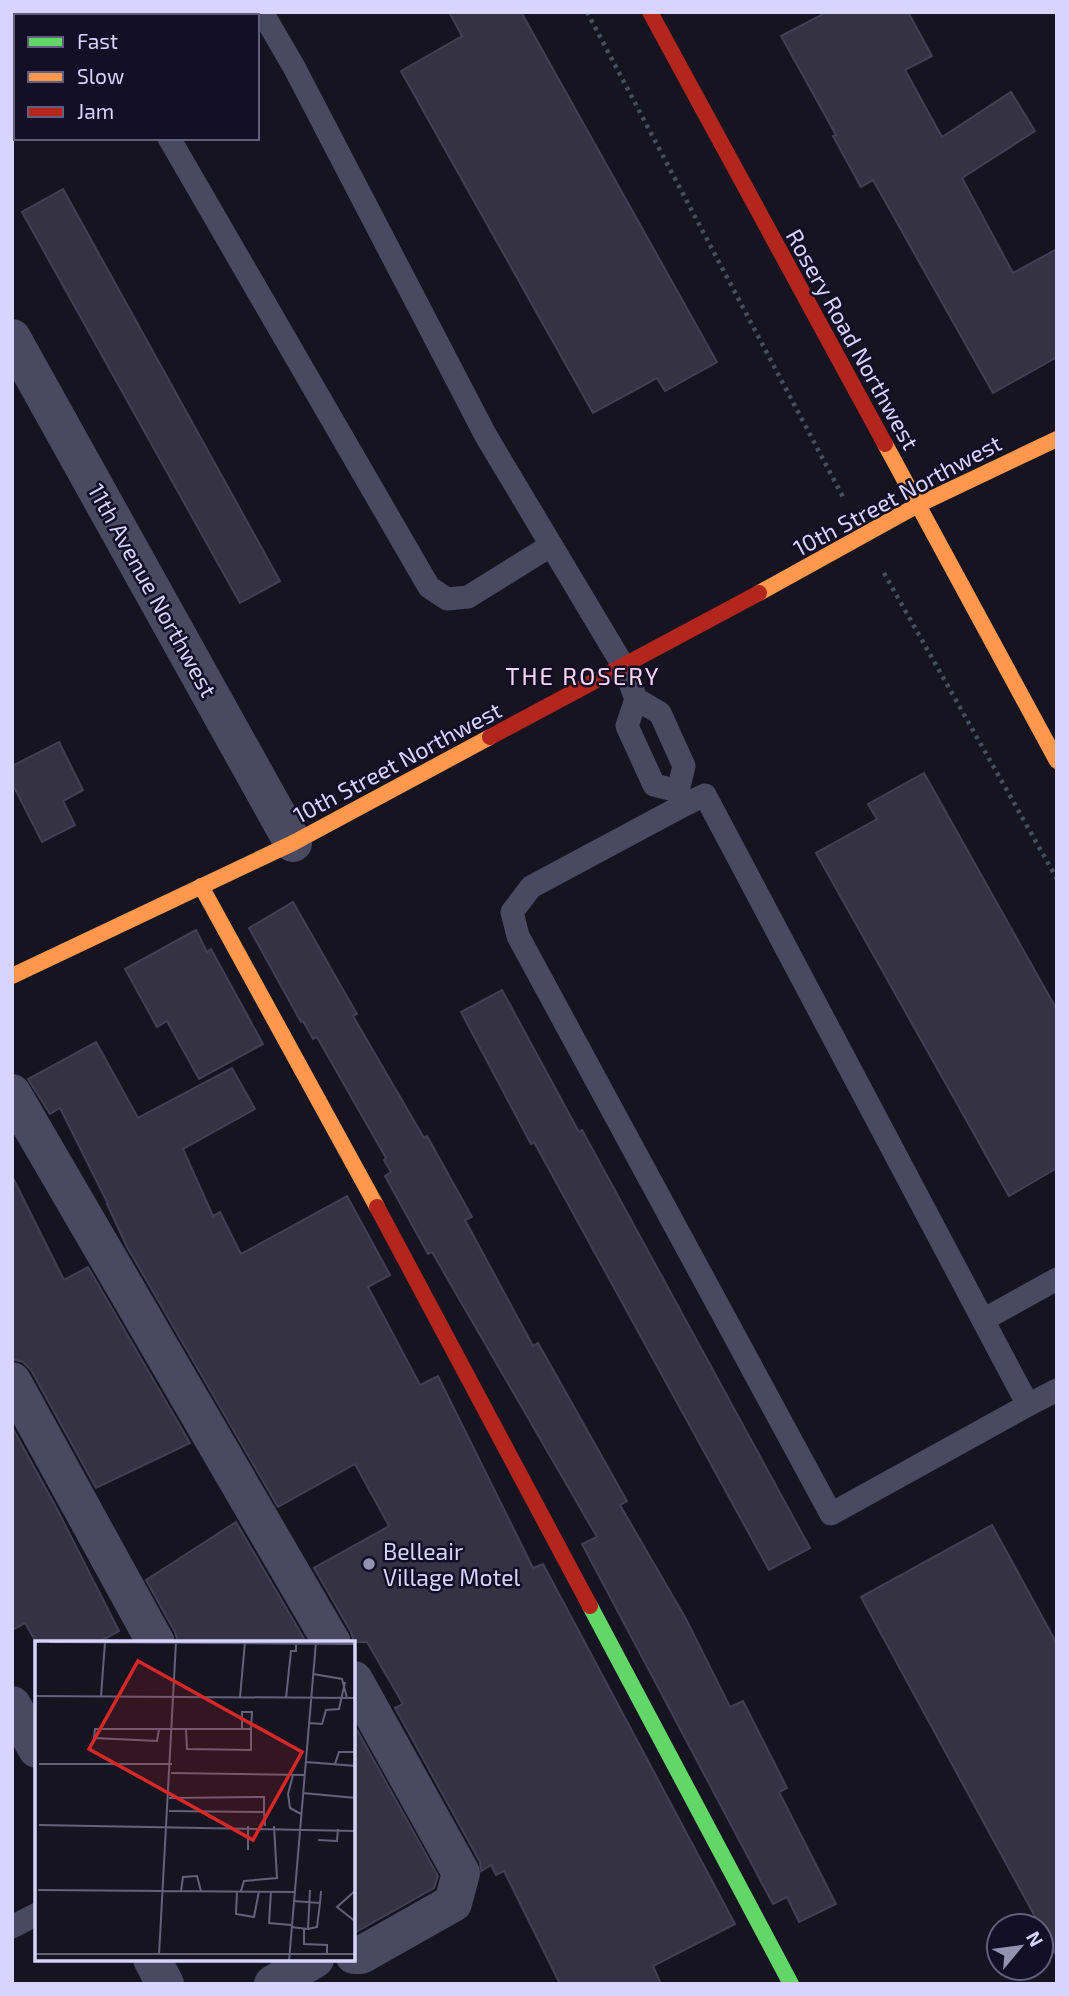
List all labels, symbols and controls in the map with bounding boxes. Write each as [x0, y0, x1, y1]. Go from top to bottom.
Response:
legend [14, 14, 259, 140]
text: Fast [77, 28, 118, 53]
text: Slow [77, 63, 124, 88]
text: Jam [77, 98, 114, 123]
street label: Rosery Road Northwest [781, 224, 925, 454]
street label: 10th Street Northwest [788, 428, 1006, 562]
street label: 11th Avenue Northwest [83, 478, 223, 702]
district label: THE ROSERY [506, 661, 660, 690]
street label: 10th Street Northwest [288, 695, 506, 829]
place label: Belleair Village Motel [383, 1537, 521, 1591]
marker: Belleair Village Motel [361, 1556, 377, 1572]
inset map [35, 1641, 355, 1961]
north arrow [985, 1912, 1055, 1982]
text: N [1022, 1927, 1049, 1950]

